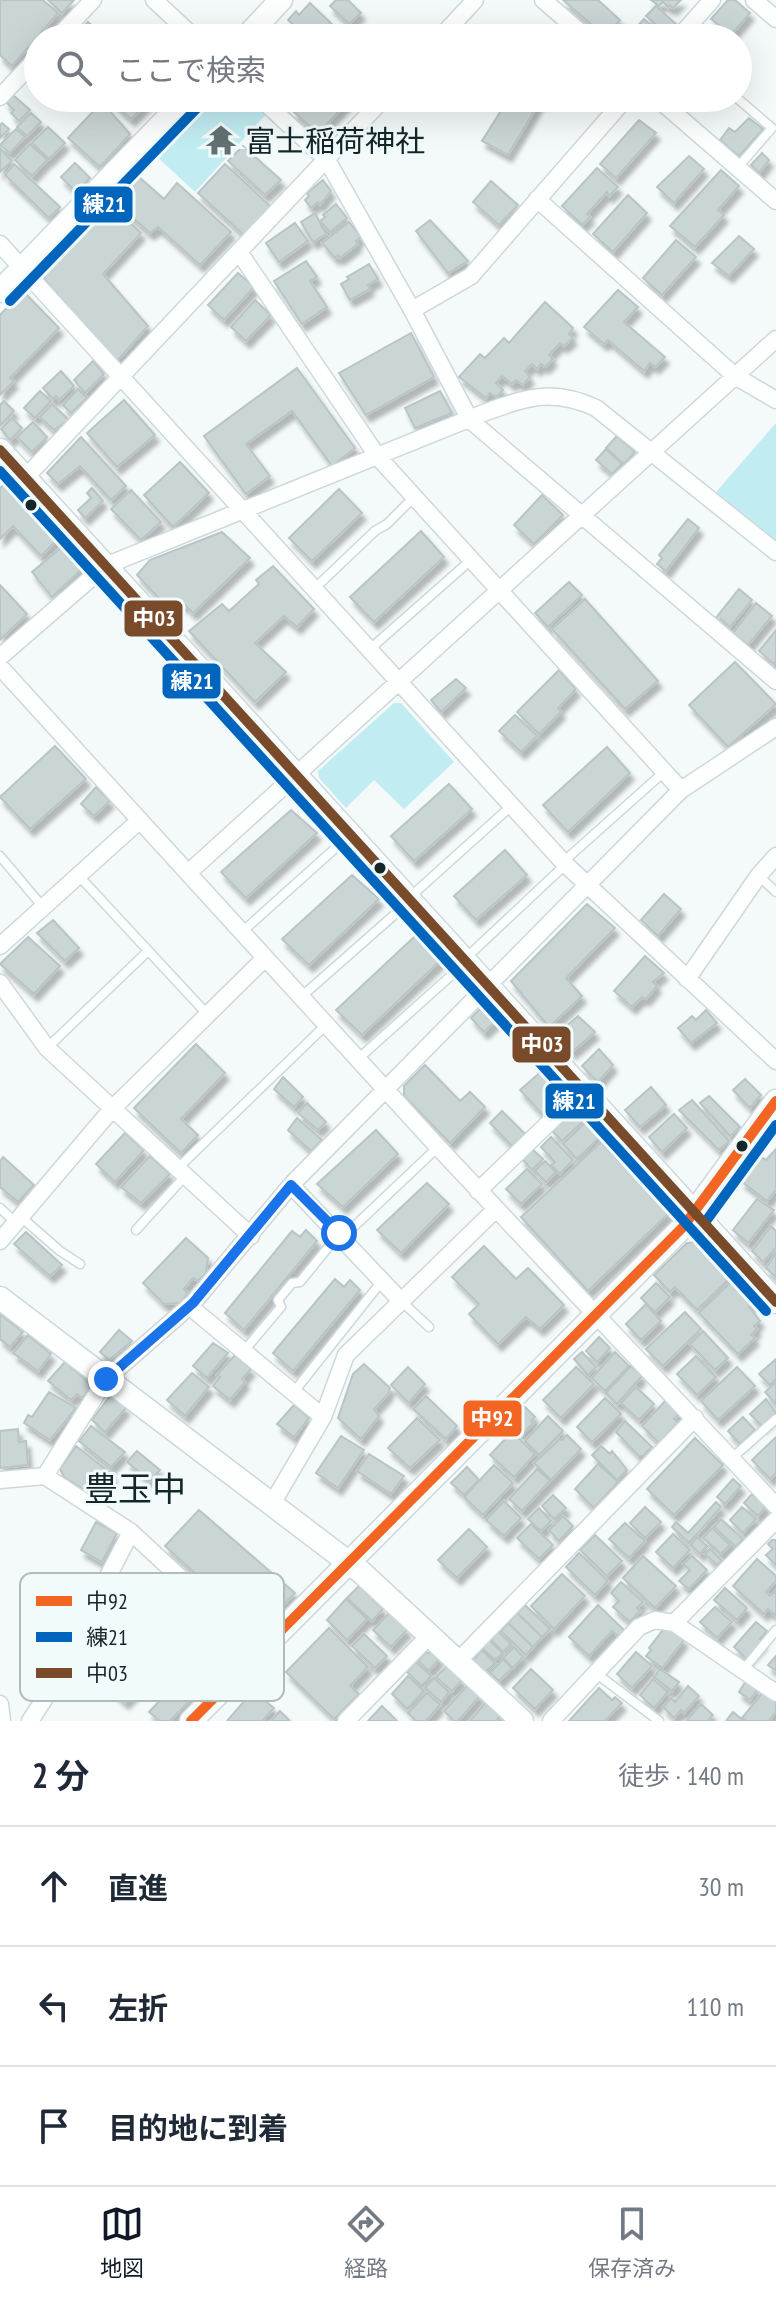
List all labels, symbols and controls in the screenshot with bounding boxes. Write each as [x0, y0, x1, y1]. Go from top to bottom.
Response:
search box [24, 24, 752, 112]
icon: search [52, 46, 96, 90]
text: ここで検索 [116, 50, 266, 89]
place label: 富士稲荷神社 [245, 121, 425, 160]
temple icon: 富士稲荷神社 [204, 123, 238, 157]
line badge: 練21 [73, 185, 134, 224]
text: 練21 [82, 190, 126, 218]
unlabelled marker [23, 497, 39, 513]
line badge: 中03 [123, 599, 184, 638]
text: 中03 [132, 604, 176, 632]
line badge: 練21 [161, 662, 222, 700]
text: 練21 [170, 667, 214, 695]
unlabelled marker [372, 860, 388, 876]
line badge: 中03 [511, 1025, 572, 1064]
text: 中03 [520, 1030, 564, 1058]
line badge: 練21 [544, 1082, 605, 1120]
text: 練21 [552, 1087, 596, 1115]
unlabelled marker [734, 1138, 750, 1154]
route start [321, 1215, 357, 1251]
route end [88, 1361, 124, 1397]
line badge: 中92 [462, 1399, 523, 1438]
text: 中92 [470, 1404, 514, 1432]
district label: 豊玉中 [84, 1466, 186, 1510]
legend [20, 1573, 284, 1701]
text: 中92 [86, 1587, 128, 1615]
text: 練21 [86, 1623, 128, 1651]
text: 中03 [86, 1659, 128, 1687]
text: 2 分 [32, 1753, 89, 1797]
text: 徒歩 · 140 m [618, 1759, 744, 1792]
icon: ahead [32, 1864, 76, 1908]
text: 直進 [108, 1868, 168, 1907]
text: 30 m [698, 1870, 744, 1903]
icon: left [32, 1984, 76, 2028]
text: 左折 [108, 1988, 168, 2027]
text: 110 m [686, 1990, 744, 2023]
icon: arrive [32, 2104, 76, 2148]
text: 目的地に到着 [108, 2108, 288, 2147]
tab: 地図 [100, 2202, 144, 2282]
tab: 経路 [344, 2202, 388, 2282]
tab: 保存済み [588, 2202, 676, 2282]

